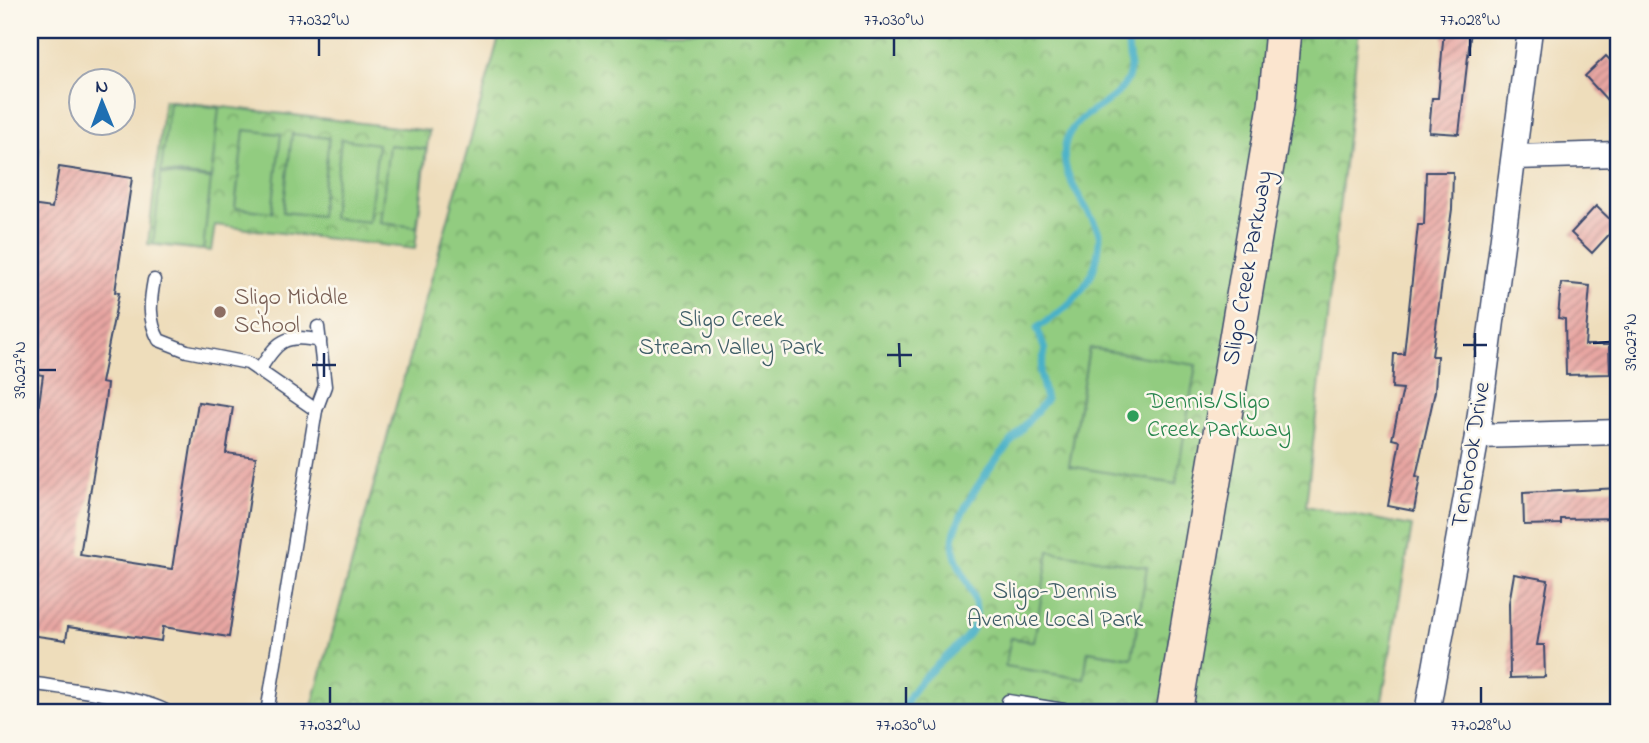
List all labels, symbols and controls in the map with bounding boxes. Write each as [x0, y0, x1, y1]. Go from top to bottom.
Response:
text: 77.032°W [288, 8, 350, 34]
text: 77.030°W [864, 8, 924, 34]
text: 77.028°W [1440, 8, 1500, 34]
north arrow [66, 66, 136, 136]
text: N [95, 74, 109, 101]
street label: Sligo Creek Parkway [1215, 168, 1284, 368]
place label: Sligo Middle School [234, 281, 348, 344]
park label: Sligo Creek Stream Valley Park [638, 303, 824, 367]
marker: Sligo Middle School [212, 304, 228, 320]
text: 39.027°N [1619, 313, 1645, 371]
text: 39.027°N [8, 341, 34, 399]
street label: Tenbrook Drive [1443, 379, 1501, 530]
place label: Dennis/Sligo Creek Parkway [1146, 385, 1291, 449]
marker: Dennis/Sligo Creek Parkway [1125, 408, 1141, 424]
park label: Sligo-Dennis Avenue Local Park [967, 575, 1144, 638]
text: 77.032°W [299, 713, 361, 739]
text: 77.030°W [876, 713, 936, 739]
text: 77.028°W [1451, 713, 1511, 739]

